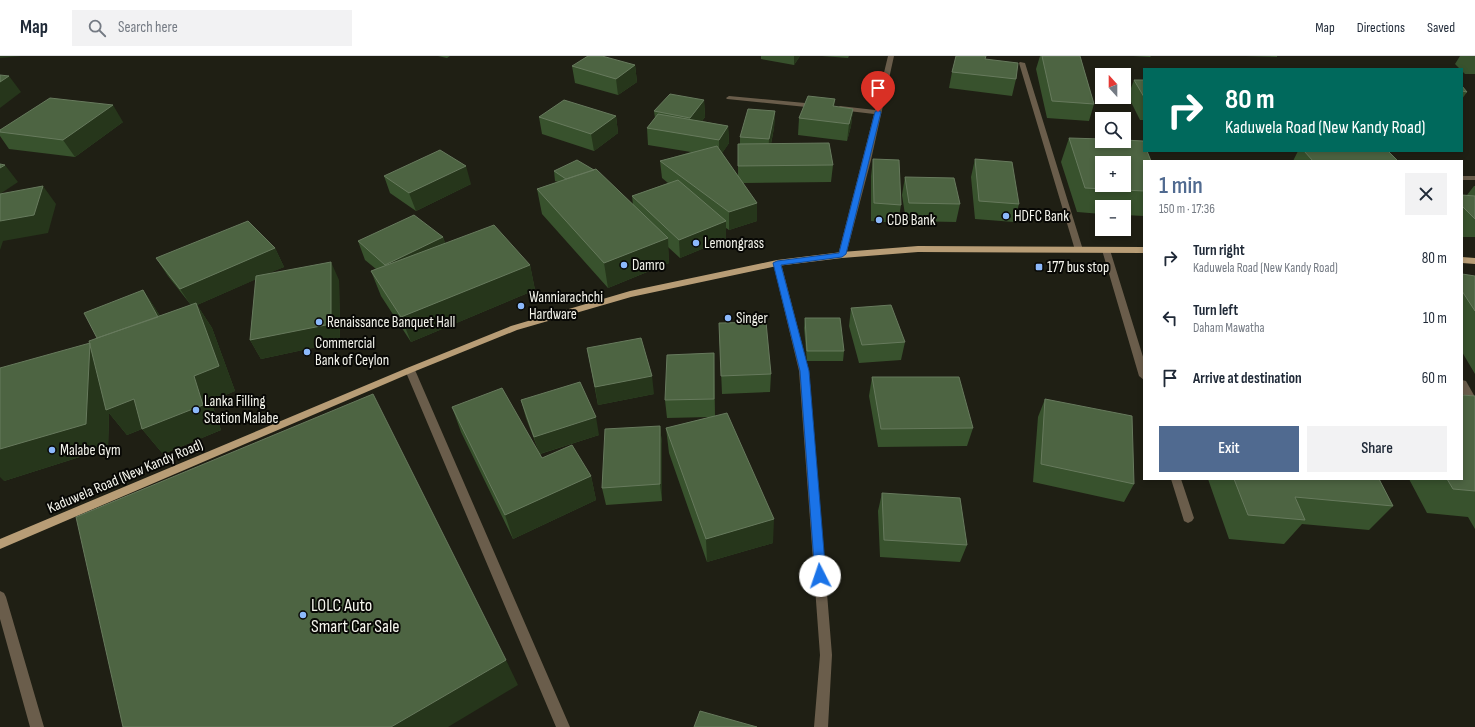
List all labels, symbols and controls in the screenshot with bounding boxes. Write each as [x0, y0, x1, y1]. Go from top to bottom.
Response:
search box [72, 10, 352, 46]
text: Map [20, 16, 48, 39]
icon: search [86, 17, 108, 39]
text: Search here [118, 18, 178, 37]
text: Map [1315, 19, 1335, 36]
text: Directions [1357, 19, 1405, 36]
text: Saved [1427, 19, 1455, 36]
north arrow [1095, 68, 1131, 104]
map controls [1095, 68, 1131, 236]
pin [861, 71, 895, 112]
icon: arrive [867, 77, 889, 99]
text: 80 m [1225, 83, 1274, 116]
icon: right [1159, 84, 1211, 136]
button: search [1095, 112, 1131, 148]
text: Kaduwela Road (New Kandy Road) [1225, 117, 1425, 138]
button: + [1095, 156, 1131, 192]
text: 1 min [1159, 171, 1203, 200]
button: close [1405, 173, 1447, 215]
button: − [1095, 200, 1131, 236]
text: 150 m · 17:36 [1159, 201, 1215, 217]
place label: HDFC Bank [1014, 207, 1069, 226]
place label: CDB Bank [887, 211, 936, 230]
marker: HDFC Bank [1001, 211, 1011, 221]
marker: CDB Bank [874, 215, 884, 225]
place label: Lemongrass [704, 234, 764, 253]
marker: Lemongrass [691, 238, 701, 248]
text: Turn right [1193, 241, 1245, 260]
icon: right [1159, 247, 1181, 269]
text: 80 m [1422, 249, 1447, 268]
place label: Damro [632, 256, 665, 275]
place label: 177 bus stop [1047, 258, 1109, 277]
marker: Damro [619, 260, 629, 270]
text: Kaduwela Road (New Kandy Road) [1193, 260, 1338, 276]
marker: 177 bus stop [1034, 262, 1044, 272]
place label: Wanniarachchi Hardware [529, 288, 603, 324]
marker: Wanniarachchi Hardware [516, 301, 526, 311]
text: Turn left [1193, 301, 1238, 320]
icon: left [1159, 307, 1181, 329]
place label: Singer [736, 309, 769, 328]
text: 10 m [1423, 309, 1447, 328]
place label: Renaissance Banquet Hall [327, 313, 455, 332]
marker: Singer [723, 313, 733, 323]
marker: Renaissance Banquet Hall [314, 317, 324, 327]
text: Daham Mawatha [1193, 320, 1265, 336]
place label: Commercial Bank of Ceylon [315, 334, 389, 370]
marker: Commercial Bank of Ceylon [302, 347, 312, 357]
icon: arrive [1159, 367, 1181, 389]
text: Arrive at destination [1193, 369, 1302, 388]
text: 60 m [1422, 369, 1447, 388]
place label: Lanka Filling Station Malabe [204, 392, 279, 428]
marker: Lanka Filling Station Malabe [191, 405, 201, 415]
button: Exit [1159, 426, 1299, 472]
button: Share [1307, 426, 1447, 472]
street label: Kaduwela Road (New Kandy Road) [45, 435, 206, 518]
place label: Malabe Gym [60, 441, 121, 460]
marker: Malabe Gym [47, 445, 57, 455]
position arrow [799, 555, 841, 597]
place label: LOLC Auto Smart Car Sale [311, 595, 400, 637]
marker: LOLC Auto Smart Car Sale [298, 610, 308, 620]

